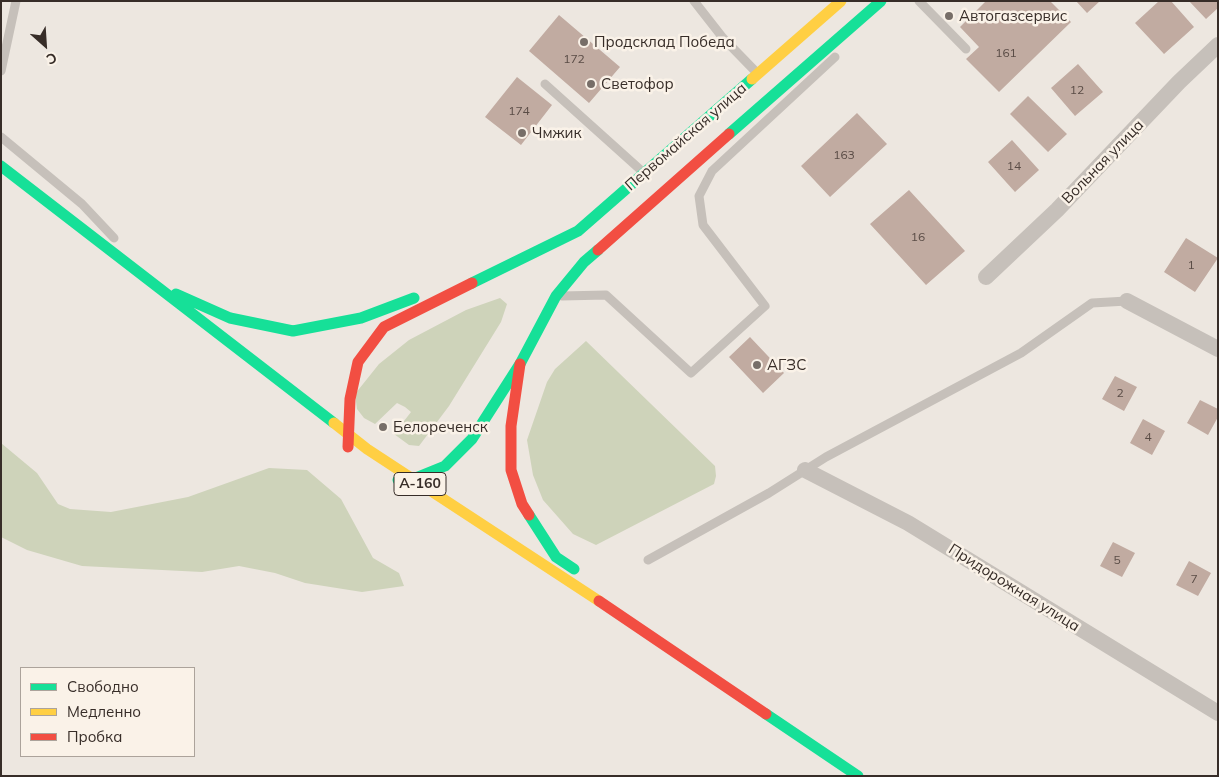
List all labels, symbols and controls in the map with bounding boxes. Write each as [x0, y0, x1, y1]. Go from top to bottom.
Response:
place label: Автогазсервис [959, 7, 1067, 25]
marker: Автогазсервис [943, 10, 955, 22]
north arrow [20, 20, 70, 70]
place label: Продсклад Победа [594, 33, 735, 51]
marker: Продсклад Победа [578, 36, 590, 48]
house number: 161 [995, 46, 1017, 60]
text: С [43, 48, 60, 69]
house number: 172 [563, 52, 585, 66]
place label: Светофор [601, 75, 674, 93]
marker: Светофор [585, 78, 597, 90]
street label: Первомайская улица [622, 79, 750, 195]
house number: 12 [1070, 83, 1084, 97]
house number: 174 [508, 104, 530, 118]
street label: Вольная улица [1058, 116, 1148, 208]
place label: Чмжик [532, 124, 582, 142]
marker: Чмжик [516, 127, 528, 139]
house number: 163 [833, 148, 855, 162]
house number: 14 [1007, 159, 1021, 173]
house number: 16 [911, 230, 925, 244]
house number: 1 [1187, 258, 1195, 272]
place label: АГЗС [767, 356, 806, 374]
marker: АГЗС [751, 359, 763, 371]
house number: 2 [1116, 386, 1124, 400]
place label: Белореченск [393, 418, 488, 436]
marker: Белореченск [377, 421, 389, 433]
house number: 4 [1144, 430, 1152, 444]
road number: А-160 [394, 472, 446, 496]
street label: Придорожная улица [945, 540, 1083, 636]
house number: 5 [1113, 553, 1121, 567]
house number: 7 [1190, 572, 1198, 586]
legend [20, 667, 195, 757]
text: Свободно [67, 677, 139, 696]
text: Медленно [67, 702, 141, 721]
text: Пробка [67, 727, 122, 746]

